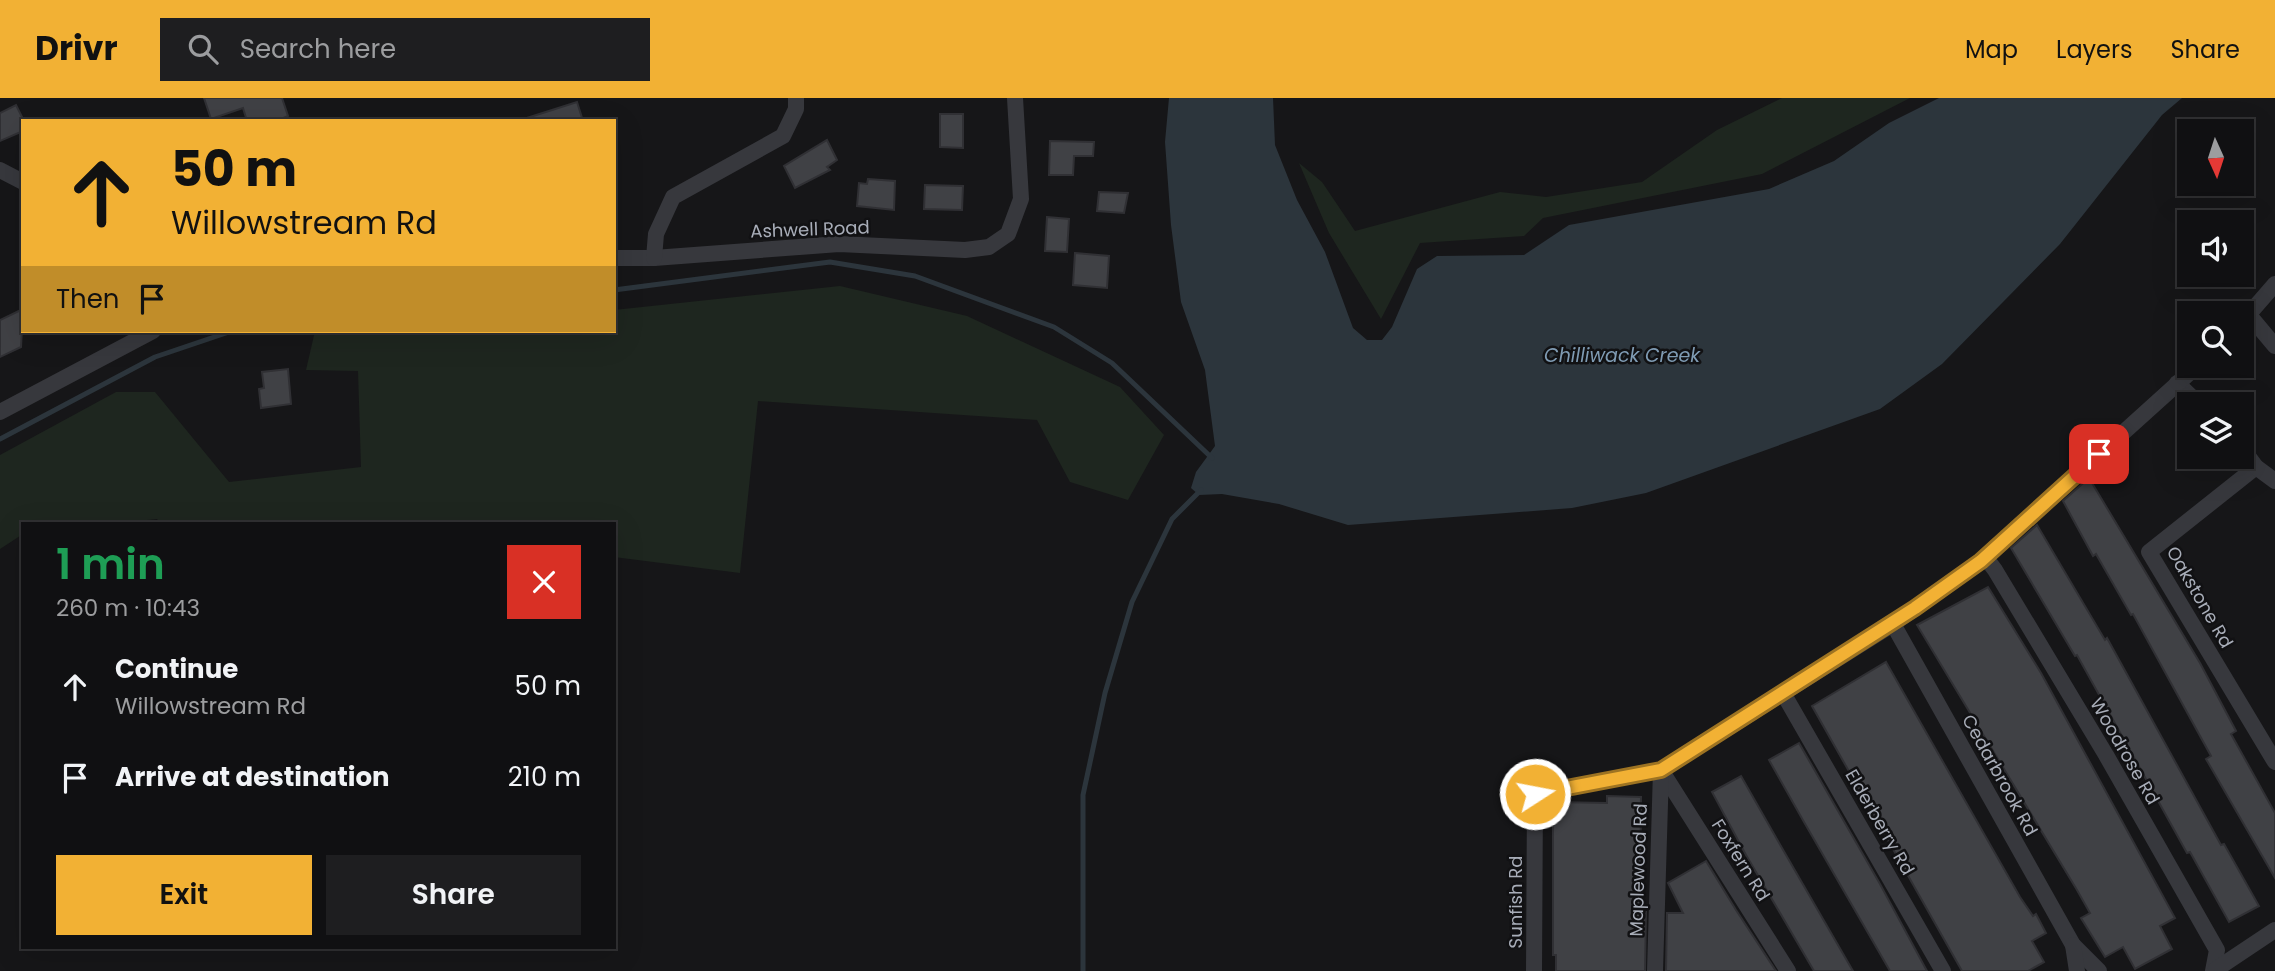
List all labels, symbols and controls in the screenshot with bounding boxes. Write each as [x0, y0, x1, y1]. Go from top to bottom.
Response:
search box [160, 18, 650, 81]
text: Drivr [35, 25, 118, 72]
icon: search [184, 30, 222, 68]
text: Search here [240, 31, 396, 67]
text: Map [1965, 33, 2018, 66]
text: Layers [2056, 33, 2132, 66]
text: Share [2170, 33, 2240, 66]
north arrow [2177, 119, 2254, 196]
map controls [2177, 119, 2254, 469]
text: 50 m [171, 135, 297, 203]
icon: ahead [56, 147, 147, 238]
text: Willowstream Rd [171, 200, 437, 245]
button: sound [2177, 210, 2254, 287]
street label: Ashwell Road [750, 214, 870, 244]
icon: arrive [133, 280, 171, 318]
text: Then [56, 281, 119, 317]
button: search [2177, 301, 2254, 378]
water label: Chilliwack Creek [1544, 342, 1701, 369]
button: layers [2177, 392, 2254, 469]
pin [2069, 424, 2129, 484]
icon: arrive [2080, 435, 2118, 473]
text: 1 min [56, 535, 165, 594]
street label: Oakstone Rd [2161, 542, 2239, 652]
button: close [507, 545, 581, 619]
text: 260 m · 10:43 [56, 592, 200, 624]
text: Continue [115, 651, 238, 687]
icon: ahead [56, 668, 94, 706]
text: 50 m [515, 668, 581, 704]
text: Willowstream Rd [115, 690, 306, 722]
street label: Woodrose Rd [2084, 693, 2166, 809]
street label: Cedarbrook Rd [1956, 710, 2044, 840]
position arrow [1498, 757, 1572, 831]
icon: arrive [56, 759, 94, 797]
text: Arrive at destination [115, 759, 390, 795]
text: 210 m [508, 759, 581, 795]
street label: Elderberry Rd [1840, 764, 1920, 880]
street label: Maplewood Rd [1623, 803, 1653, 937]
street label: Foxfern Rd [1706, 814, 1776, 906]
button: Exit [56, 855, 312, 935]
button: Share [326, 855, 581, 935]
street label: Sunfish Rd [1503, 856, 1528, 948]

